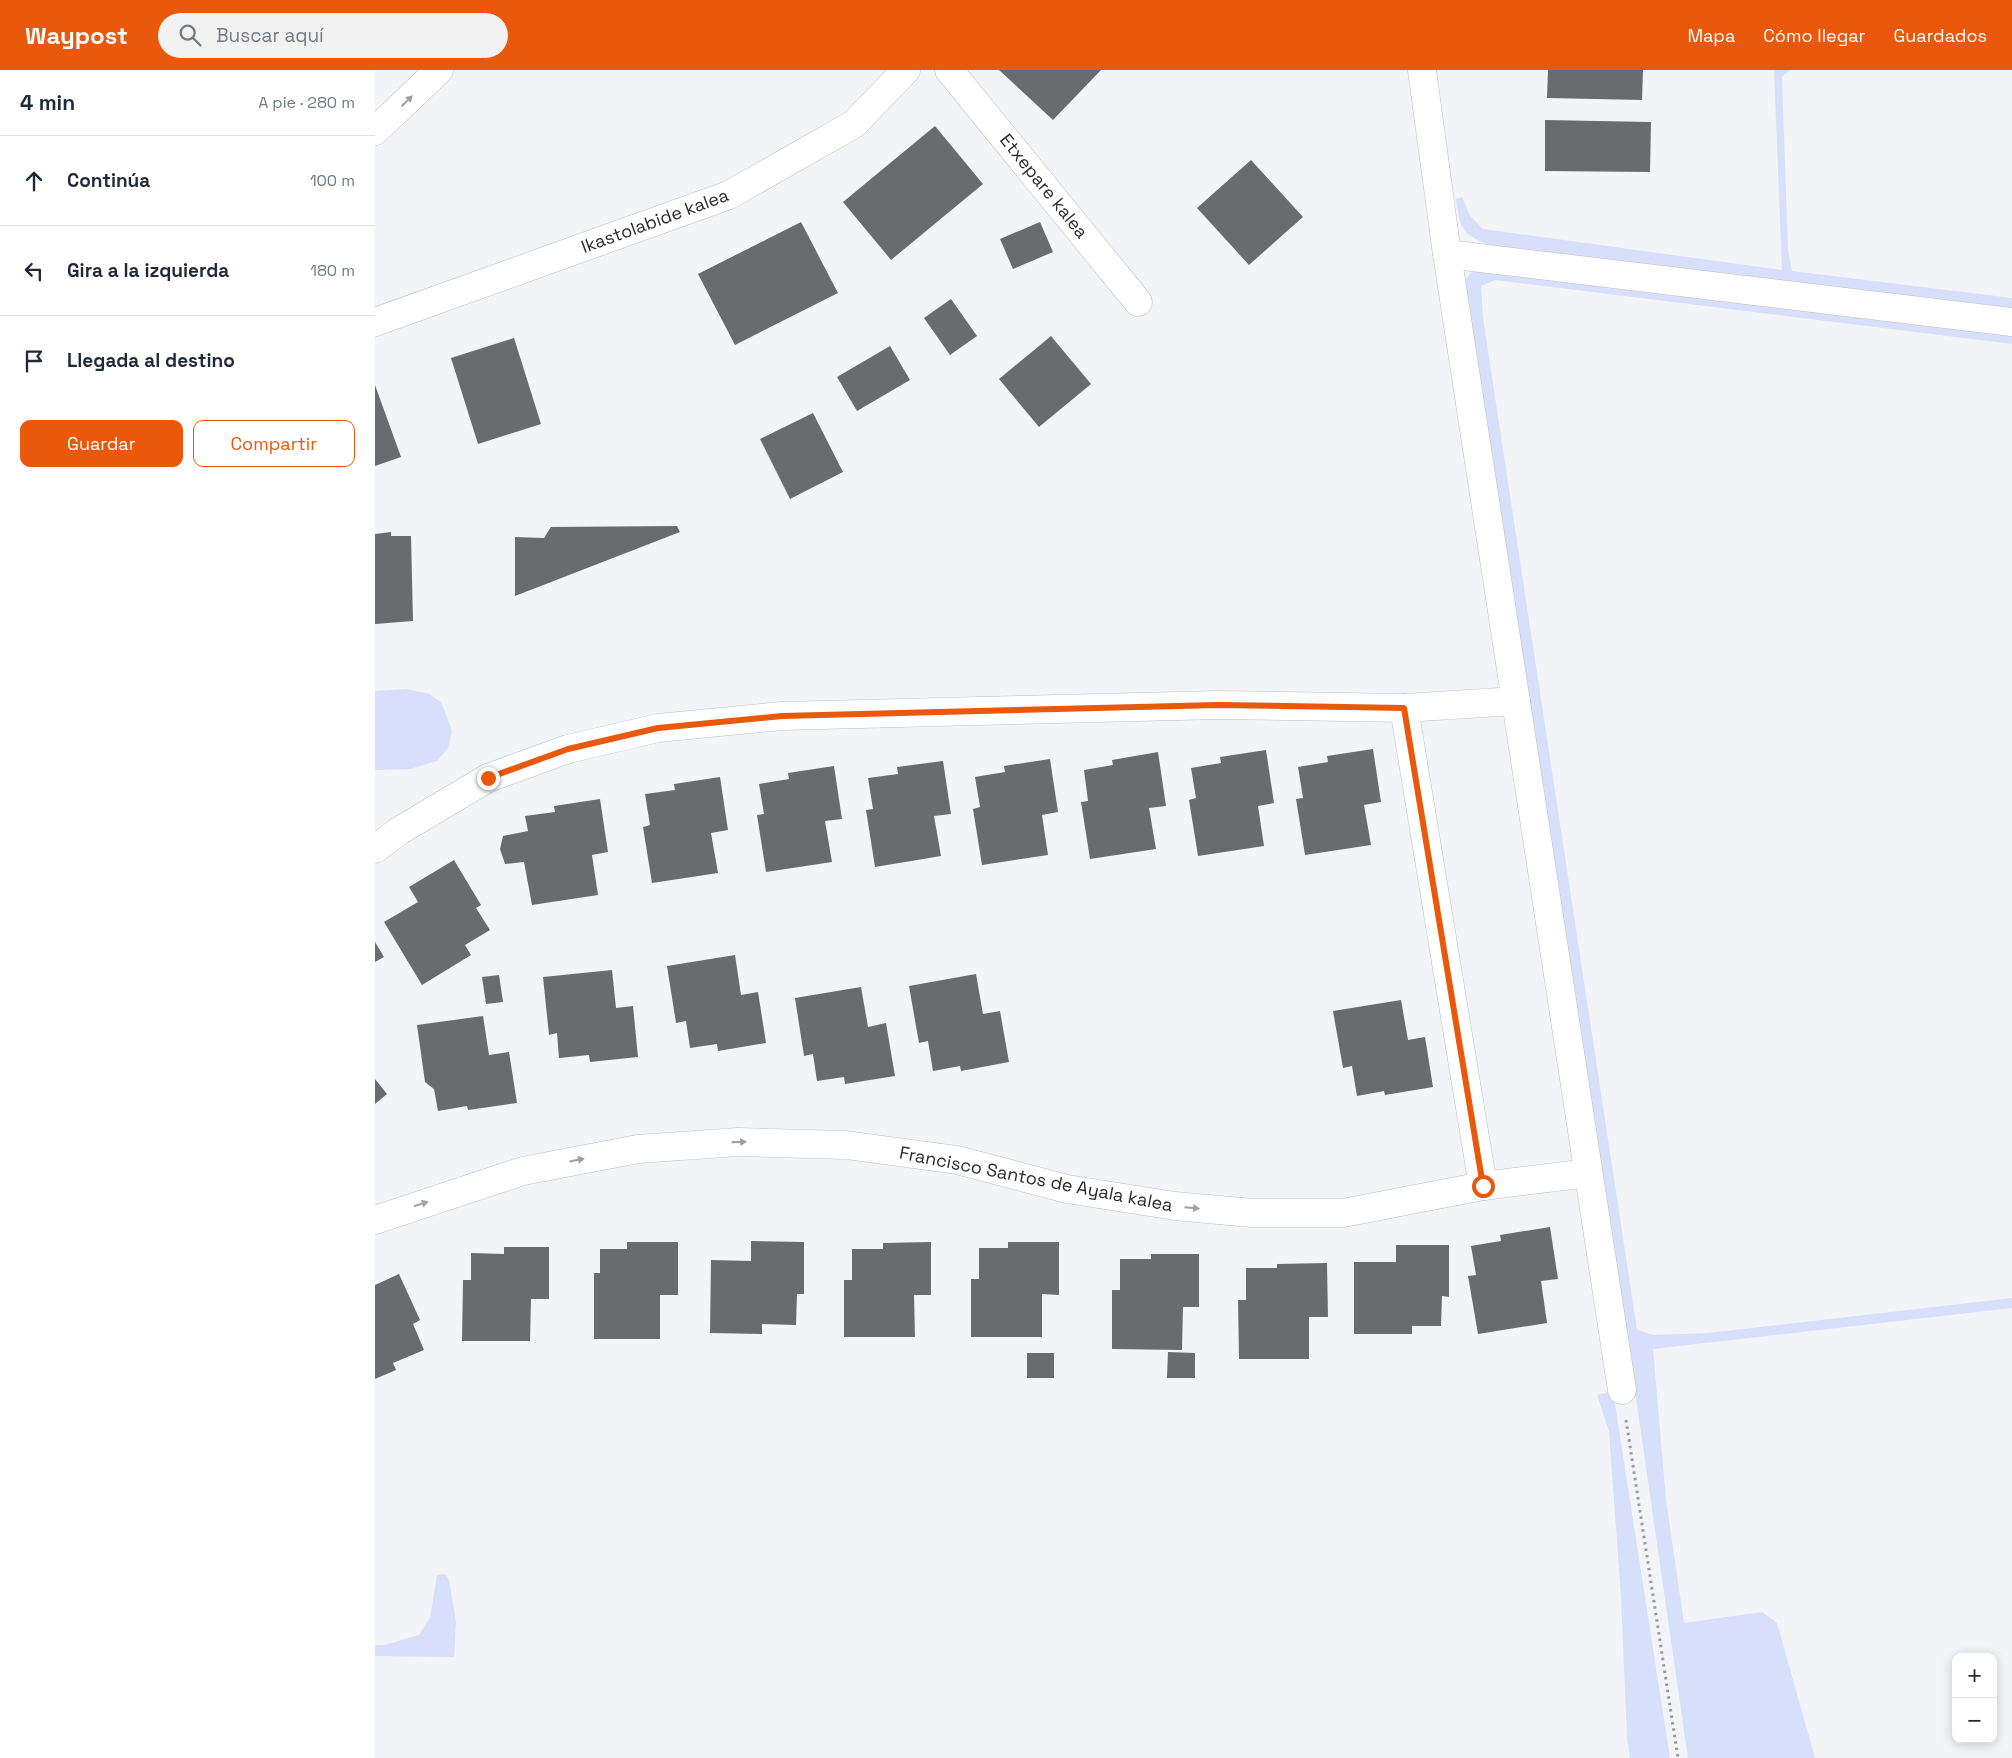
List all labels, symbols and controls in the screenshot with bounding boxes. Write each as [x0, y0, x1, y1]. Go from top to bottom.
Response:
search box [158, 13, 508, 58]
text: Waypost [25, 20, 128, 51]
icon: search [176, 21, 204, 49]
text: Buscar aquí [216, 23, 324, 48]
text: Mapa [1687, 24, 1735, 47]
text: Cómo llegar [1763, 24, 1865, 47]
text: Guardados [1893, 24, 1987, 47]
text: 4 min [20, 89, 75, 116]
text: A pie · 280 m [258, 92, 355, 113]
one-way arrow [401, 95, 413, 107]
street label: Etxepare kalea [995, 129, 1094, 243]
icon: ahead [20, 167, 48, 195]
text: Continúa [67, 168, 150, 193]
text: 100 m [310, 170, 355, 191]
street label: Ikastolabide kalea [578, 183, 732, 258]
icon: left [20, 257, 48, 285]
text: Gira a la izquierda [67, 258, 229, 283]
text: 180 m [310, 260, 355, 281]
icon: arrive [20, 347, 48, 375]
text: Llegada al destino [67, 348, 235, 373]
button: Guardar [20, 420, 183, 467]
button: Compartir [193, 420, 355, 467]
route end [477, 767, 500, 790]
one-way arrow [731, 1138, 747, 1146]
street label: Francisco Santos de Ayala kalea [897, 1141, 1175, 1216]
one-way arrow [570, 1156, 586, 1164]
route start [1472, 1175, 1495, 1198]
one-way arrow [414, 1200, 429, 1208]
one-way arrow [1185, 1204, 1201, 1212]
map controls [1952, 1653, 1997, 1743]
button: + [1952, 1653, 1997, 1698]
button: − [1952, 1698, 1997, 1743]

